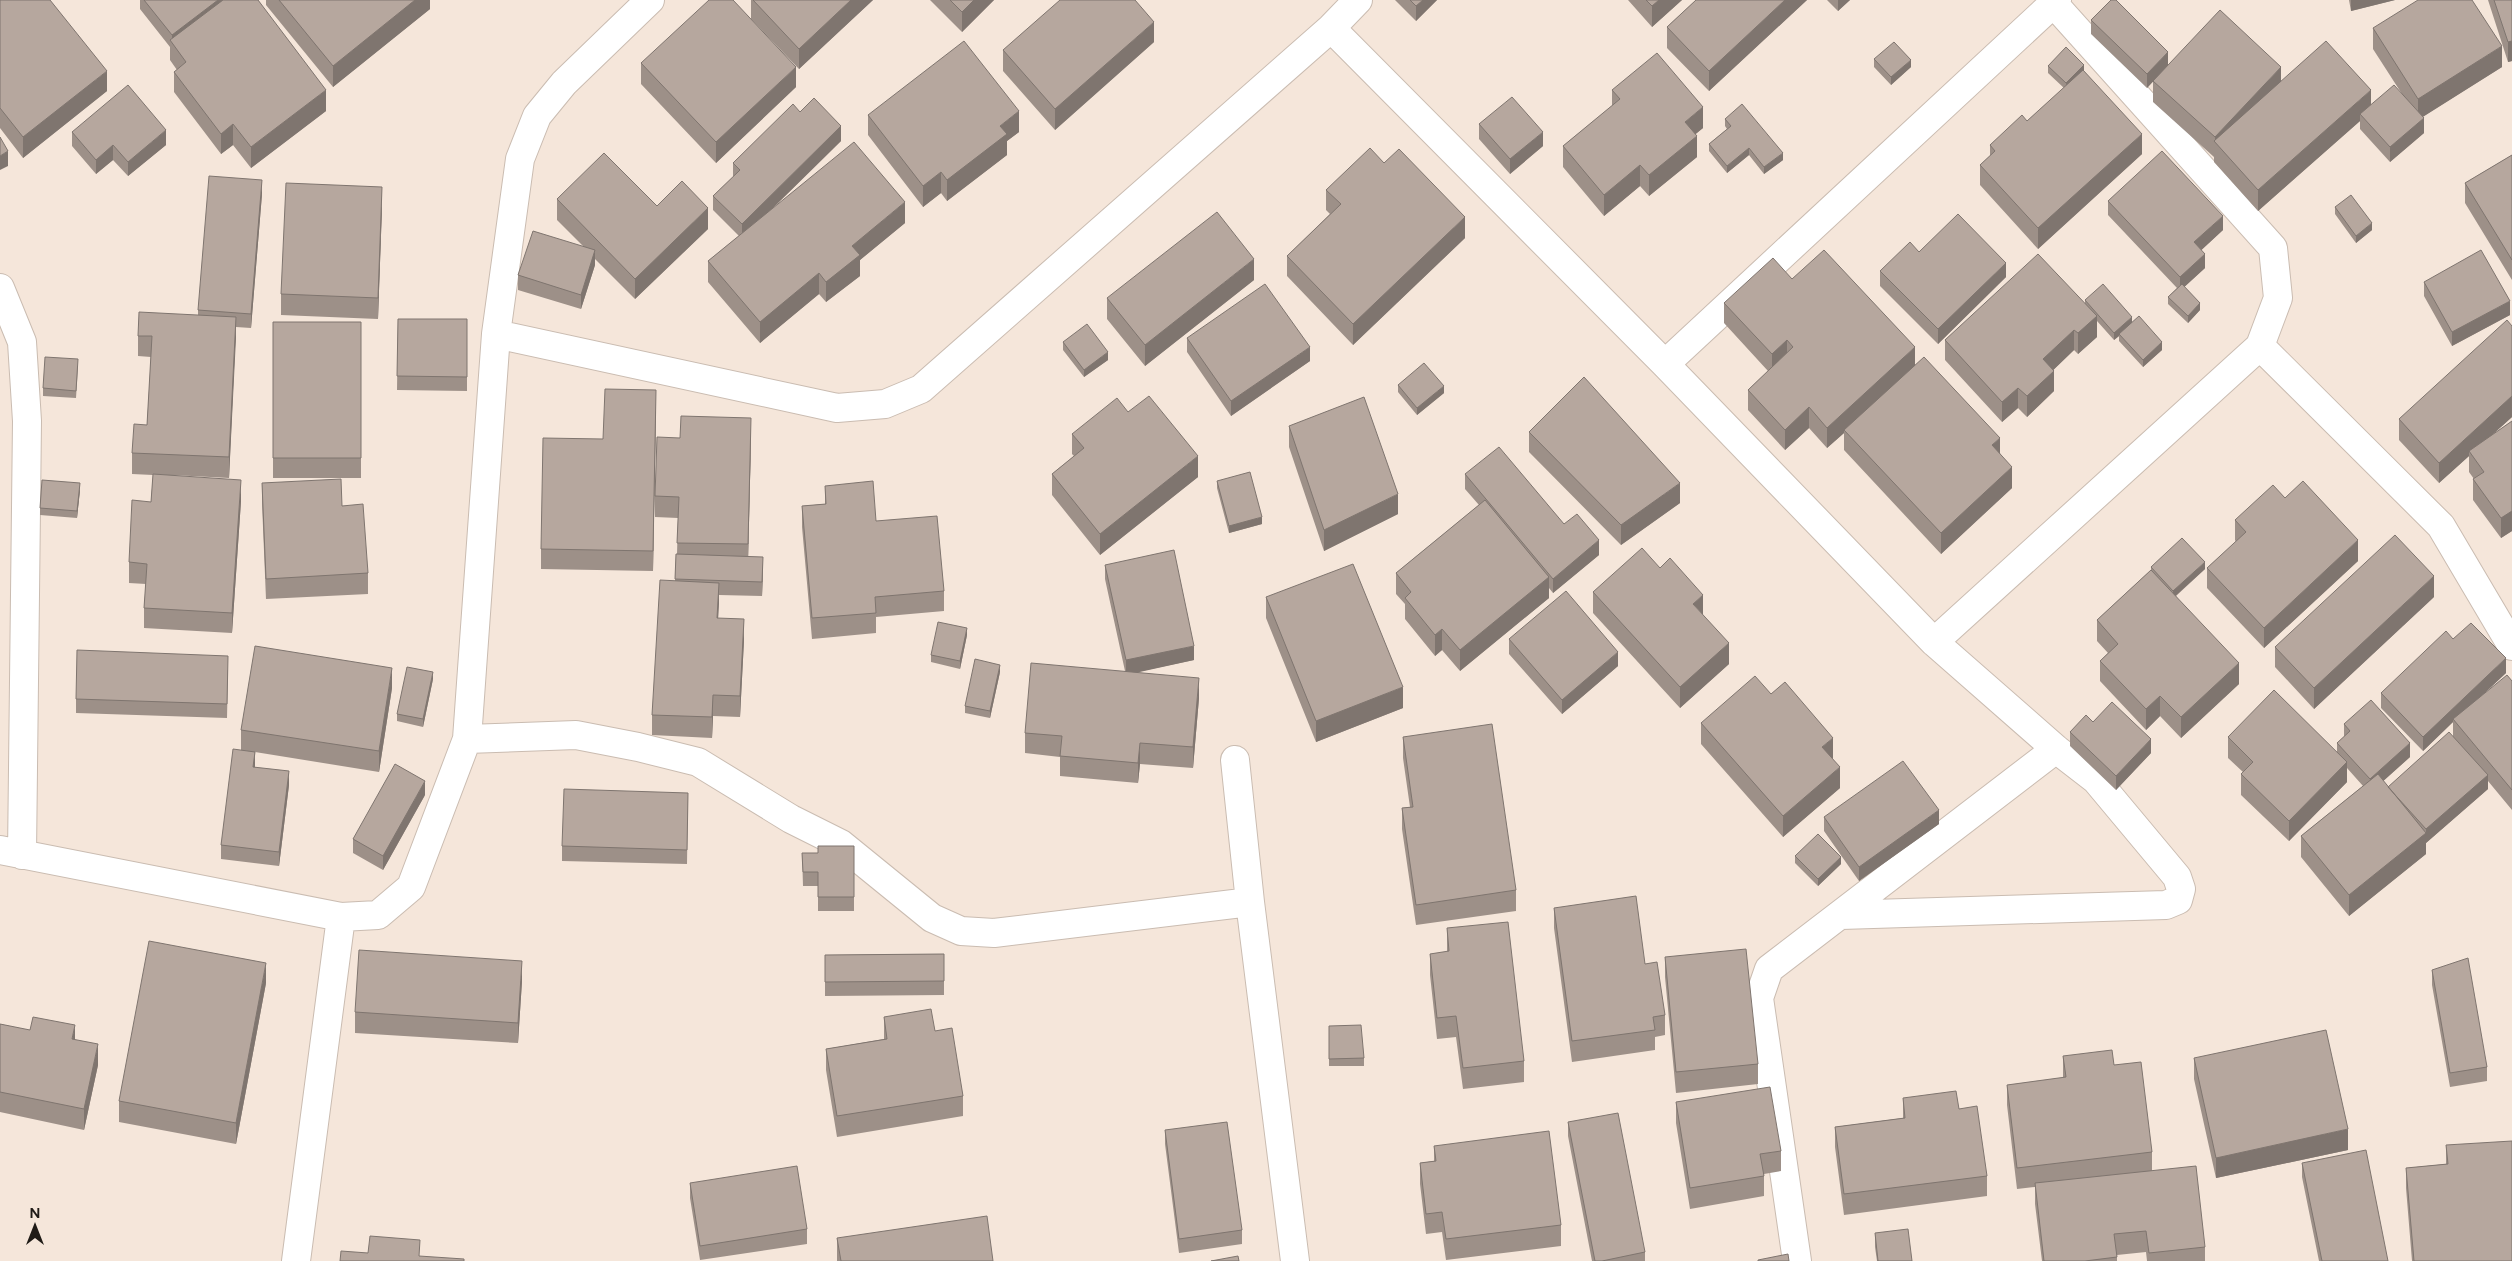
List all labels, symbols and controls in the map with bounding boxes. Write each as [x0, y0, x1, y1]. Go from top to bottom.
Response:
north arrow [10, 1201, 60, 1251]
text: N [30, 1205, 40, 1222]

